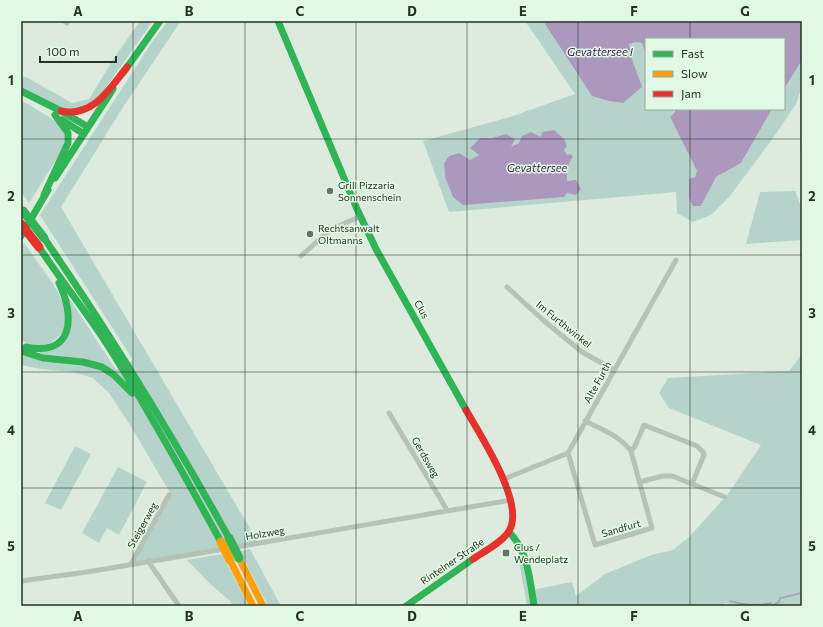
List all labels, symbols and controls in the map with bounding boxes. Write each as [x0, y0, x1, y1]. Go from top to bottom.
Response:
text: A [73, 3, 83, 19]
text: B [185, 3, 194, 19]
text: C [296, 3, 305, 19]
text: D [407, 3, 417, 19]
text: E [519, 3, 527, 19]
text: F [630, 3, 638, 19]
text: G [740, 3, 750, 19]
scale bar [40, 38, 116, 64]
legend [645, 38, 785, 110]
text: 100 m [46, 44, 80, 58]
water label: Gevattersee I [567, 45, 634, 58]
text: Fast [681, 46, 704, 60]
text: Slow [681, 66, 708, 80]
text: 1 [8, 72, 14, 88]
text: 1 [809, 72, 815, 88]
text: Jam [681, 86, 701, 101]
water label: Gevattersee [507, 161, 567, 174]
place label: Grill Pizzaria Sonnenschein [338, 179, 401, 203]
marker: Grill Pizzaria Sonnenschein [325, 186, 335, 196]
text: 2 [7, 188, 15, 204]
text: 2 [808, 188, 816, 204]
place label: Rechtsanwalt Oltmanns [318, 222, 380, 246]
marker: Rechtsanwalt Oltmanns [305, 229, 315, 239]
street label: Clus [412, 298, 432, 321]
street label: Im Furthwinkel [534, 298, 594, 350]
text: 3 [7, 305, 15, 321]
text: 3 [808, 305, 816, 321]
street label: Alte Furth [581, 359, 613, 405]
text: 4 [7, 422, 15, 438]
text: 4 [808, 422, 816, 438]
street label: Gerdsweg [410, 434, 443, 480]
street label: Steigerweg [124, 499, 160, 550]
street label: Sandfurt [600, 517, 642, 539]
street label: Holzweg [245, 524, 286, 542]
street label: Rintelner Straße [418, 535, 486, 587]
text: 5 [7, 538, 15, 554]
text: 5 [808, 538, 816, 554]
place label: Clus / Wendeplatz [514, 541, 568, 565]
marker: Clus / Wendeplatz [501, 548, 511, 558]
text: A [73, 608, 83, 624]
text: B [185, 608, 194, 624]
text: C [296, 608, 305, 624]
text: D [407, 608, 417, 624]
text: E [519, 608, 527, 624]
text: F [630, 608, 638, 624]
text: G [740, 608, 750, 624]

